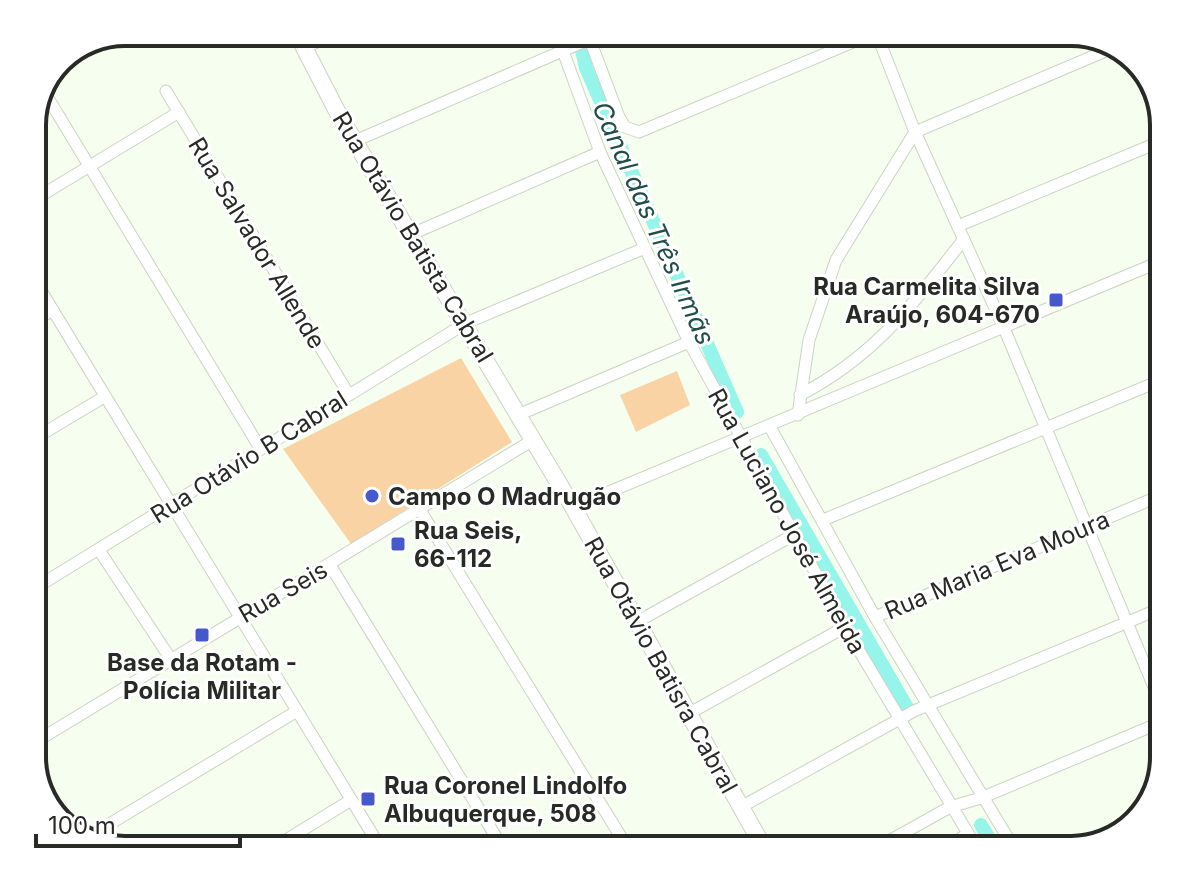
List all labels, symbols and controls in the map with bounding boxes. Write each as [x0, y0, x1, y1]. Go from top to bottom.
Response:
water label: Canal das Três Irmãs [586, 97, 722, 349]
street label: Rua Otávio Batista Cabral [327, 106, 499, 368]
street label: Rua Salvador Allende [182, 132, 332, 354]
place label: Rua Carmelita Silva Araújo, 604-670 [813, 272, 1040, 329]
marker: Rua Carmelita Silva Araújo, 604-670 [1047, 291, 1065, 309]
street label: Rua Luciano José Almeida [702, 383, 872, 659]
street label: Rua Otávio B Cabral [145, 385, 353, 529]
place label: Campo O Madrugão [388, 482, 621, 511]
marker: Campo O Madrugão [363, 487, 381, 505]
street label: Rua Maria Eva Moura [880, 505, 1114, 625]
place label: Rua Seis, 66-112 [414, 516, 522, 573]
street label: Rua Otávio Batisra Cabral [578, 532, 744, 798]
marker: Rua Seis, 66-112 [389, 535, 407, 553]
street label: Rua Seis [233, 555, 333, 629]
marker: Base da Rotam - Polícia Militar [193, 626, 211, 644]
place label: Base da Rotam - Polícia Militar [107, 648, 297, 705]
place label: Rua Coronel Lindolfo Albuquerque, 508 [384, 771, 627, 828]
marker: Rua Coronel Lindolfo Albuquerque, 508 [359, 790, 377, 808]
scale bar [36, 798, 240, 848]
text: 100 m [48, 811, 116, 840]

